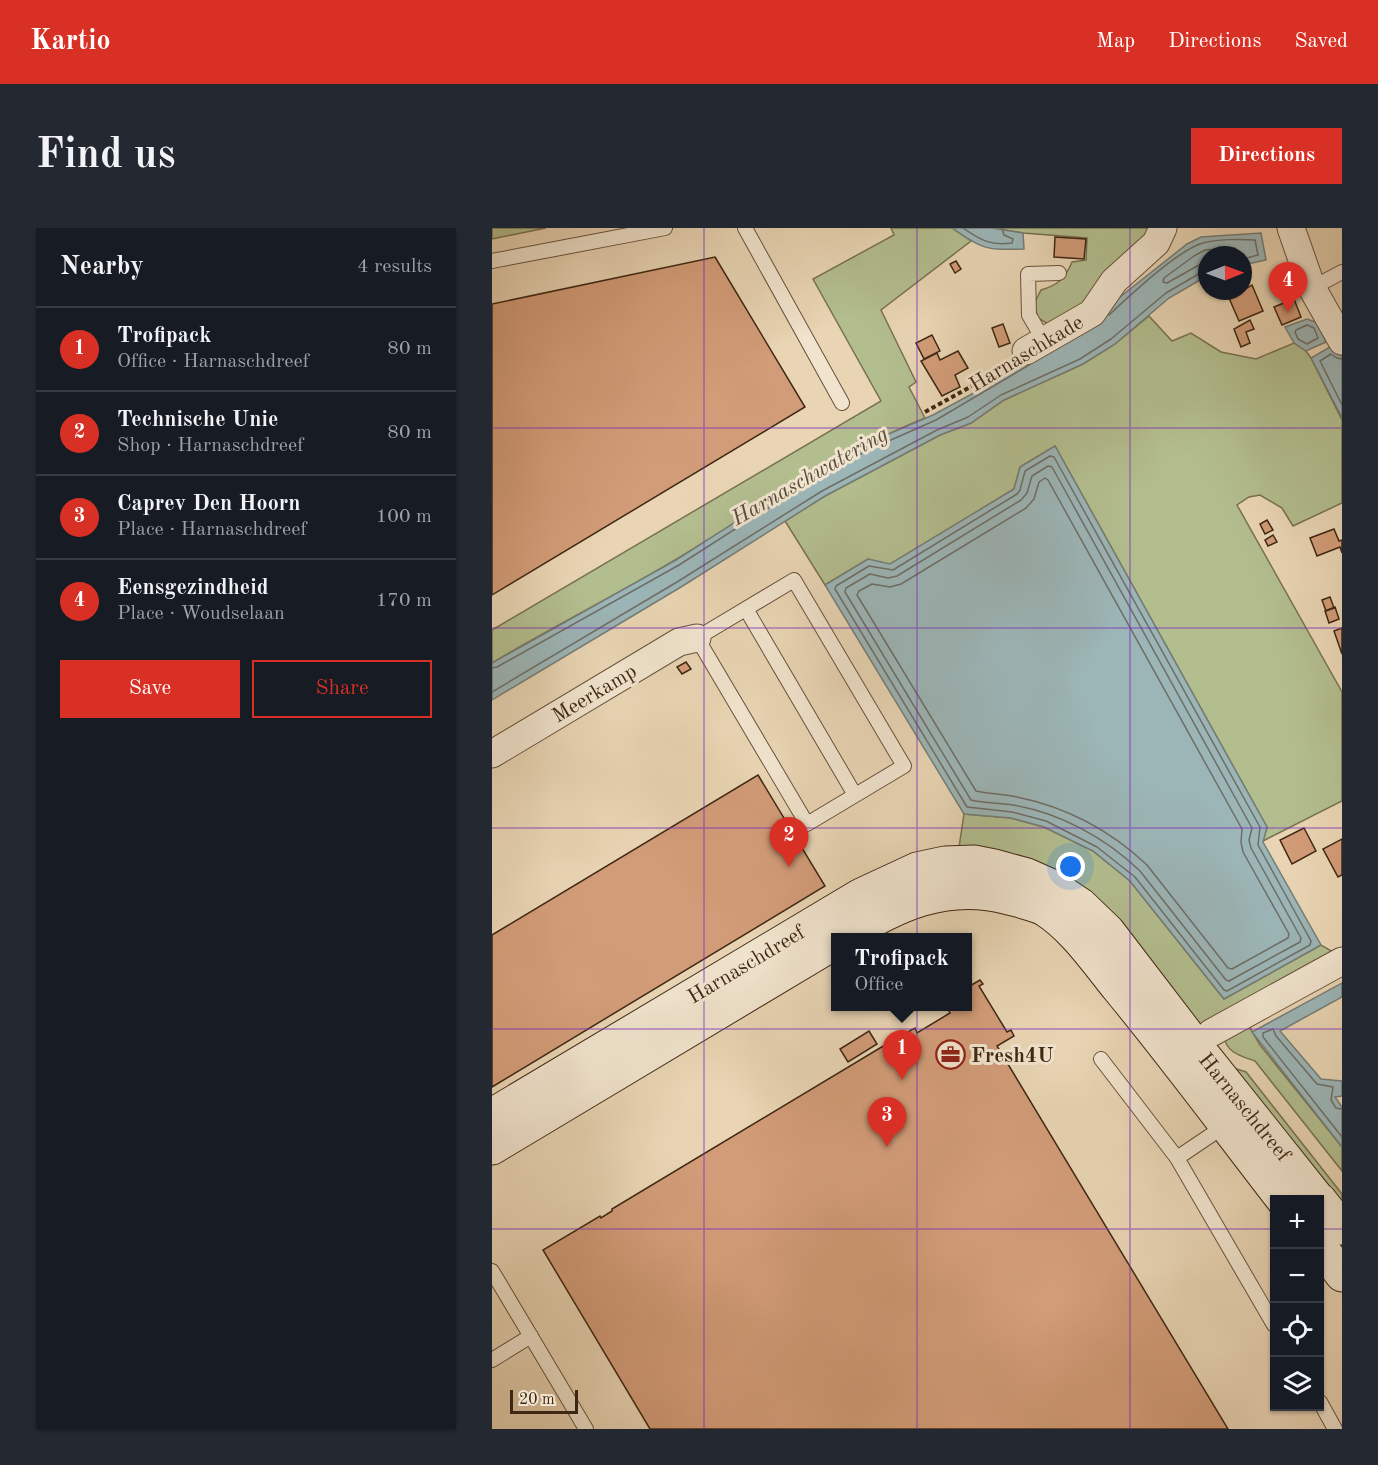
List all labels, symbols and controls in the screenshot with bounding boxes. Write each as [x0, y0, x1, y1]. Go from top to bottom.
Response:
text: Kartio [30, 28, 111, 56]
text: Map [1096, 31, 1135, 52]
text: Directions [1168, 31, 1262, 52]
text: Saved [1295, 31, 1348, 52]
button: Directions [1191, 128, 1342, 184]
text: Find us [36, 135, 175, 177]
north arrow [1198, 246, 1252, 300]
text: Nearby [60, 254, 144, 280]
text: 4 results [357, 257, 432, 277]
pin: 4 [1268, 262, 1308, 312]
street label: Harnaschkade [966, 312, 1087, 396]
text: Trofipack [117, 325, 212, 347]
text: 1 [74, 339, 85, 359]
text: 80 m [387, 339, 432, 359]
text: Office · Harnaschdreef [117, 352, 309, 372]
text: Technische Unie [117, 409, 278, 431]
text: 2 [74, 423, 85, 443]
text: 80 m [387, 423, 432, 443]
water label: Harnaschwatering [727, 423, 892, 531]
text: Shop · Harnaschdreef [117, 436, 304, 456]
text: Caprev Den Hoorn [117, 493, 301, 515]
text: 3 [74, 507, 85, 527]
text: 100 m [376, 507, 432, 527]
text: Place · Harnaschdreef [117, 520, 307, 540]
text: Eensgezindheid [117, 577, 269, 599]
text: 4 [74, 591, 85, 611]
text: 170 m [376, 591, 432, 611]
text: Place · Woudselaan [117, 604, 285, 624]
button: Save [60, 660, 240, 718]
button: Share [252, 660, 432, 718]
street label: Meerkamp [549, 661, 641, 728]
pin: 2 [770, 818, 808, 867]
your location [1056, 852, 1085, 881]
street label: Harnaschdreef [684, 922, 810, 1008]
popup [831, 933, 972, 1011]
text: Trofipack [854, 948, 949, 970]
text: Office [854, 975, 903, 995]
pin: 1 [882, 1030, 922, 1080]
office icon: Fresh4U [934, 1039, 966, 1071]
place label: Fresh4U [971, 1046, 1054, 1067]
street label: Harnaschdreef [1194, 1050, 1294, 1167]
pin: 3 [868, 1098, 906, 1147]
map controls [1270, 1195, 1324, 1411]
button: + [1270, 1195, 1324, 1249]
button: − [1270, 1249, 1324, 1303]
button: locate [1270, 1303, 1324, 1357]
button: layers [1270, 1357, 1324, 1411]
scale bar [510, 1387, 578, 1414]
text: 20 m [519, 1392, 555, 1408]

